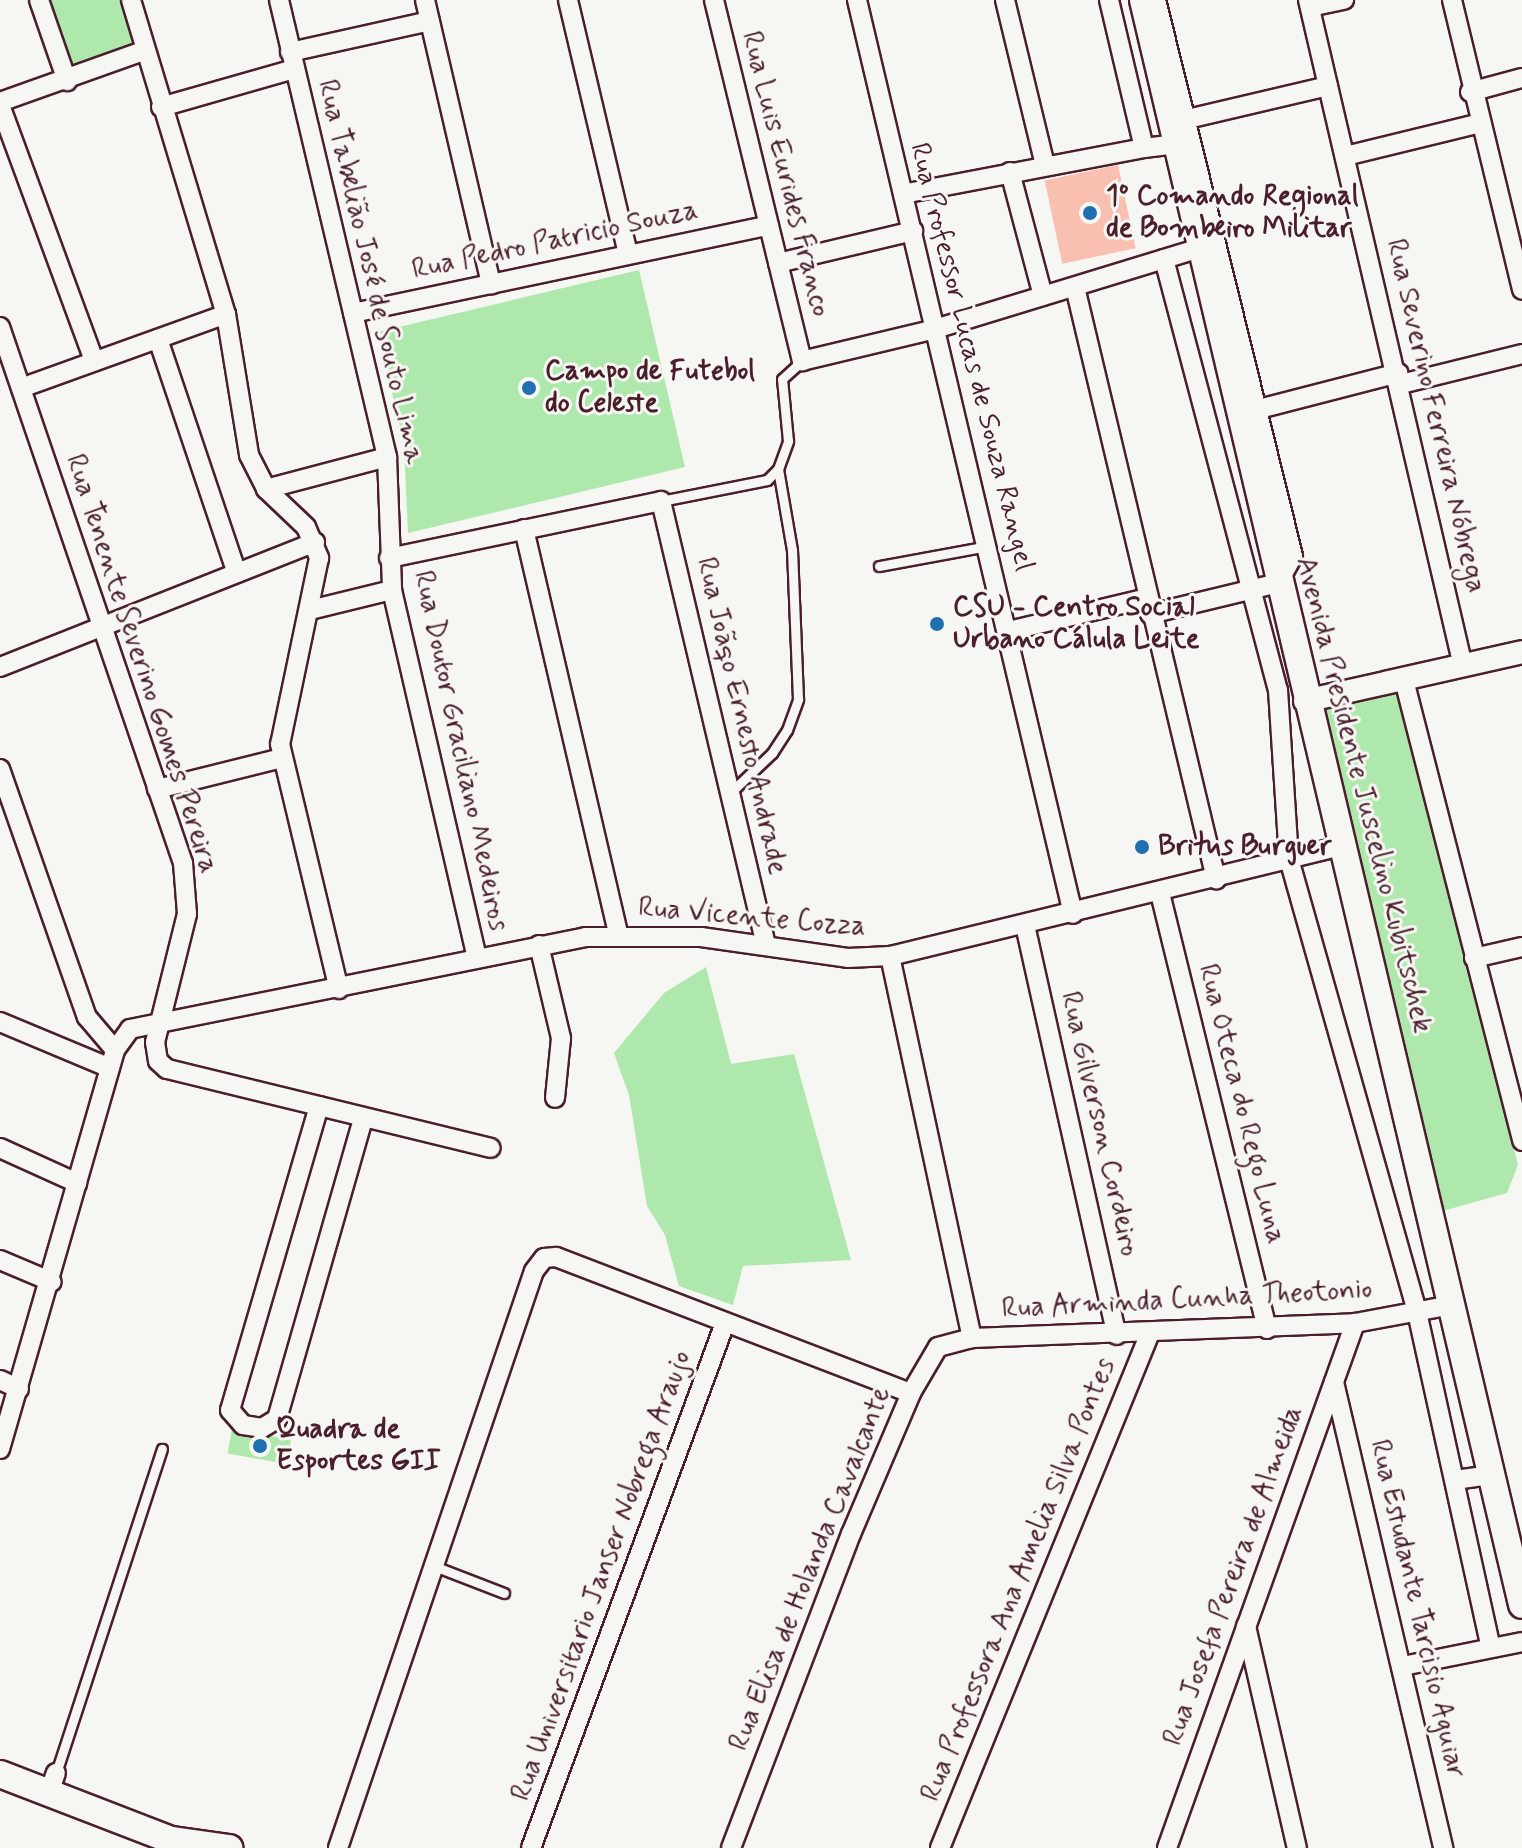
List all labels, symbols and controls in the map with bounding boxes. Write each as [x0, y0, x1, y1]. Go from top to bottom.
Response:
street label: Rua Luis Eurides Franco [735, 33, 835, 315]
street label: Rua Tabelião José de Souto Lima [311, 85, 429, 459]
street label: Rua Professor Lucas de Souza Rangel [902, 143, 1040, 571]
place label: 1º Comando Regional de Bombeiro Militar [1106, 180, 1366, 246]
street label: Rua Pedro Patricio Souza [411, 195, 699, 287]
marker: 1º Comando Regional de Bombeiro Militar [1081, 204, 1099, 222]
street label: Rua Severino Ferreira Nóbrega [1378, 237, 1492, 595]
place label: Campo de Futebol do Celeste [545, 355, 753, 421]
marker: Campo de Futebol do Celeste [520, 379, 538, 397]
street label: Rua Tenente Severino Gomes Pereira [57, 448, 225, 880]
street label: Avenida Presidente Juscelino Kubitschek [1288, 555, 1438, 1035]
street label: Rua Joãqo Ernesto Andrade [689, 557, 793, 875]
street label: Rua Doutor Graciliano Medeiros [406, 570, 514, 932]
place label: CSU - Centro Social Urbano Cálula Leite [953, 591, 1200, 657]
marker: CSU - Centro Social Urbano Cálula Leite [928, 615, 946, 633]
place label: Britus Burguer [1158, 830, 1332, 864]
marker: Britus Burguer [1133, 838, 1151, 856]
street label: Rua Vicente Cozza [635, 891, 869, 945]
street label: Rua Oteca do Rego Luna [1190, 960, 1292, 1248]
street label: Rua Gilverson Cordeiro [1052, 989, 1146, 1259]
street label: Rua Arminda Cunha Theotonio [1005, 1274, 1369, 1326]
street label: Rua Universitario Janser Nobrega Araujo [503, 1340, 701, 1812]
street label: Rua Professora Ana Amelia Silva Pontes [915, 1356, 1123, 1804]
street label: Rua Elisa de Holanda Cavalcante [721, 1378, 901, 1760]
street label: Rua Josefa Pereira de Almeida [1156, 1400, 1312, 1752]
place label: Quadra de Esportes GII [276, 1413, 440, 1479]
marker: Quadra de Esportes GII [251, 1437, 269, 1455]
street label: Rua Estudante Tarcisio Aguiar [1362, 1438, 1472, 1780]

